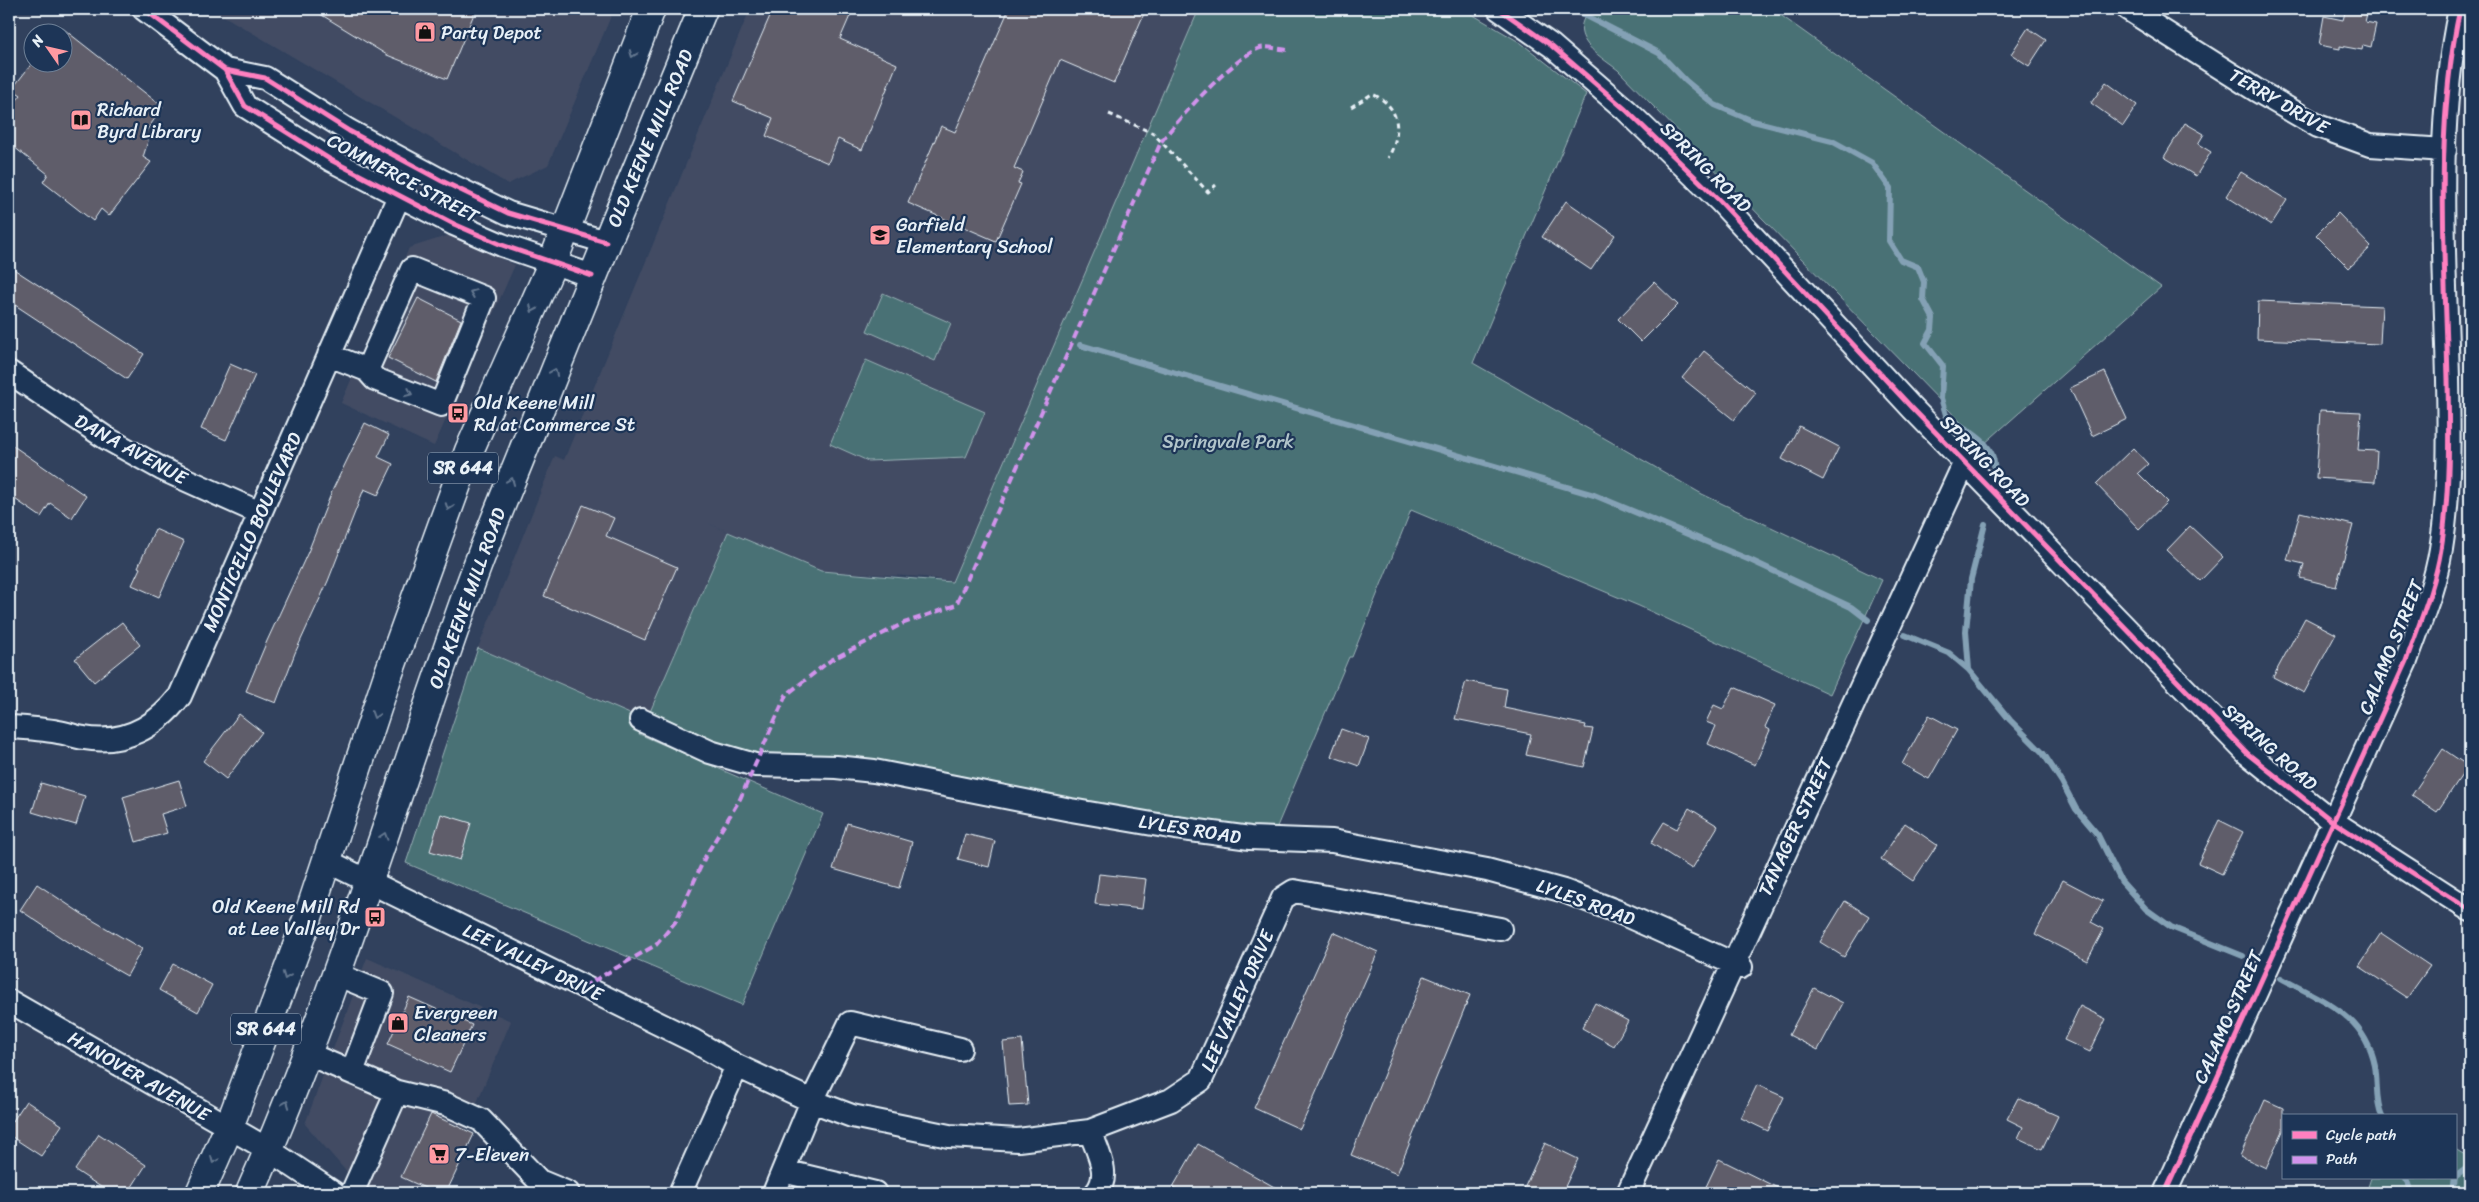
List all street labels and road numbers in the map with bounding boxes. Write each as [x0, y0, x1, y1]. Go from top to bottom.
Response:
street label: OLD KEENE MILL ROAD [598, 43, 703, 232]
street label: TERRY DRIVE [2222, 59, 2337, 144]
street label: SPRING ROAD [1652, 113, 1760, 221]
street label: COMMERCE STREET [321, 124, 486, 233]
street label: DANA AVENUE [68, 404, 195, 494]
street label: SPRING ROAD [1932, 407, 2039, 516]
street label: MONTICELLO BOULEVARD [193, 426, 311, 637]
road number: SR 644 [428, 452, 498, 483]
street label: OLD KEENE MILL ROAD [419, 502, 515, 693]
street label: CALAMO STREET [2349, 573, 2434, 720]
street label: SPRING ROAD [2215, 695, 2326, 800]
street label: TANAGER STREET [1748, 752, 1842, 902]
street label: LYLES ROAD [1137, 805, 1244, 853]
street label: LYLES ROAD [1532, 869, 1641, 935]
street label: LEE VALLEY DRIVE [457, 914, 610, 1011]
street label: LEE VALLEY DRIVE [1191, 923, 1284, 1077]
street label: CALAMO STREET [2184, 944, 2273, 1089]
road number: SR 644 [231, 1014, 301, 1044]
street label: HANOVER AVENUE [61, 1022, 218, 1131]

